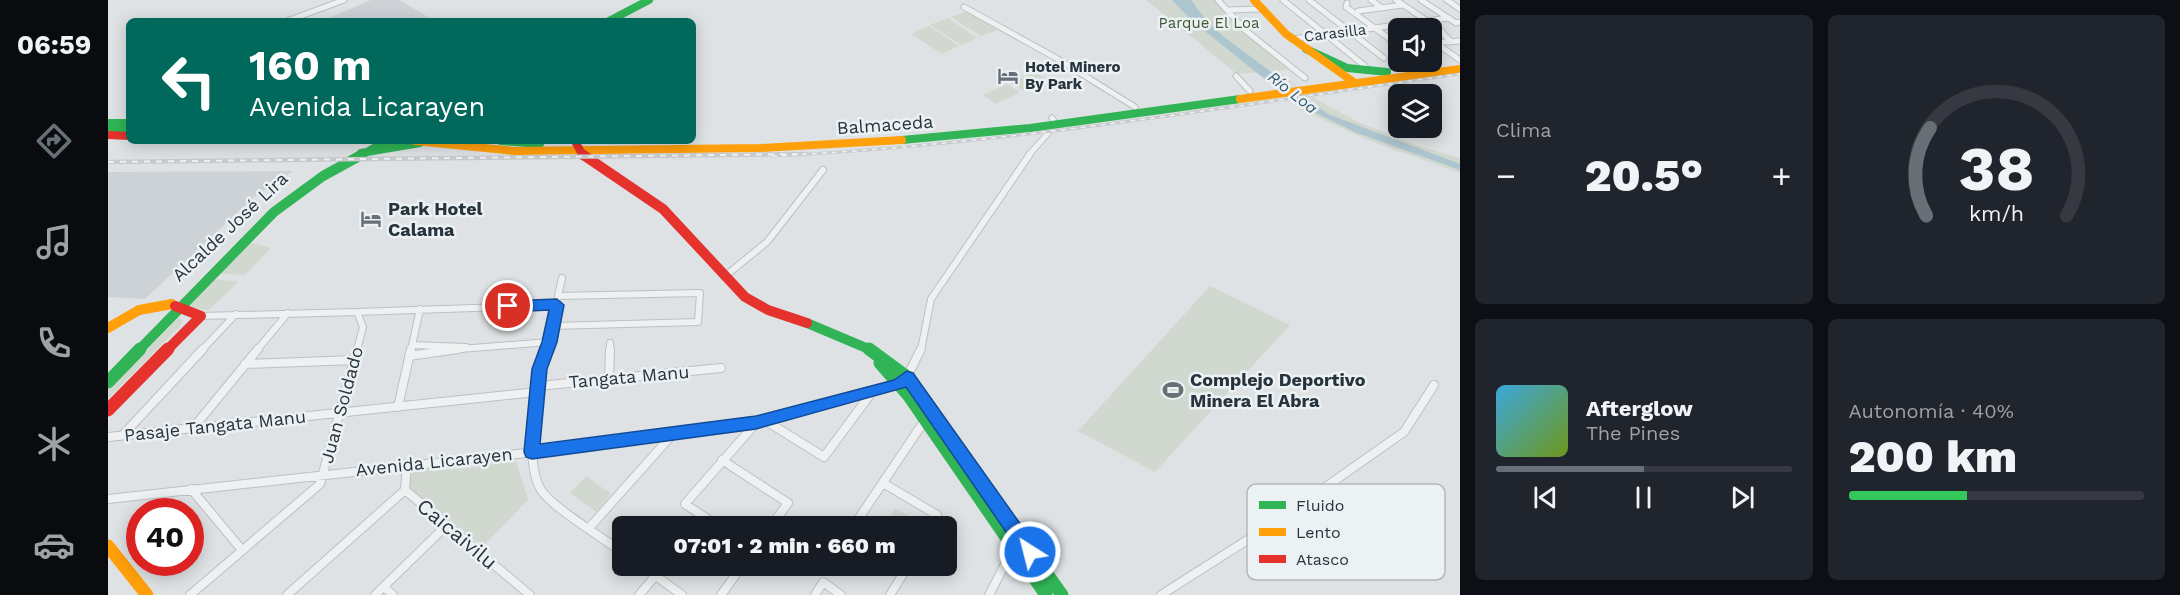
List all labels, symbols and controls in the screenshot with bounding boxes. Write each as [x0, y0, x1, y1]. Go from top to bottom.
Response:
park label: Parque El Loa [1159, 14, 1260, 32]
map controls [1388, 18, 1442, 138]
button: sound [1388, 18, 1442, 72]
street label: Carasilla [1303, 20, 1368, 46]
text: 06:59 [17, 29, 91, 61]
text: 160 m [249, 41, 372, 90]
icon: left [150, 42, 228, 120]
place label: Hotel Minero By Park [1025, 58, 1121, 93]
hotel icon: Hotel Minero By Park [996, 64, 1020, 88]
water label: Río Loa [1264, 67, 1321, 118]
button: layers [1388, 84, 1442, 138]
text: Avenida Licarayen [249, 91, 485, 123]
street label: Balmaceda [836, 111, 934, 138]
text: Clima [1496, 118, 1552, 142]
icon: directions [33, 120, 75, 162]
text: 38 [1958, 132, 2034, 205]
text: 20.5° [1584, 149, 1703, 202]
text: − [1496, 156, 1516, 195]
text: + [1772, 156, 1791, 195]
street label: Alcalde José Lira [168, 168, 292, 286]
place label: Park Hotel Calama [388, 198, 483, 240]
text: km/h [1969, 202, 2024, 227]
hotel icon: Park Hotel Calama [359, 207, 383, 231]
icon: music [33, 221, 75, 263]
pin [482, 280, 533, 331]
icon: arrive [491, 289, 524, 322]
icon: phone [33, 322, 75, 364]
street label: Juan Soldado [316, 344, 367, 466]
street label: Tangata Manu [568, 361, 690, 392]
place label: Complejo Deportivo Minera El Abra [1190, 369, 1366, 411]
sports icon: Complejo Deportivo Minera El Abra [1161, 378, 1185, 402]
text: Afterglow [1586, 396, 1693, 421]
text: Autonomía · 40% [1849, 399, 2014, 423]
street label: Pasaje Tangata Manu [123, 406, 307, 445]
text: The Pines [1586, 421, 1680, 445]
icon: climate [33, 423, 75, 465]
text: 200 km [1849, 430, 2017, 483]
street label: Avenida Licarayen [355, 443, 513, 480]
icon: previous [1529, 481, 1562, 514]
icon: pause [1627, 481, 1660, 514]
icon: next [1726, 481, 1759, 514]
legend [1247, 484, 1445, 580]
street label: Caicaivilu [412, 493, 503, 574]
text: Fluido [1296, 496, 1344, 515]
speed limit sign: 40 [126, 498, 204, 576]
position arrow [998, 520, 1062, 584]
text: Lento [1296, 523, 1341, 542]
icon: car [33, 524, 75, 566]
text: 07:01 · 2 min · 660 m [673, 533, 896, 558]
text: Atasco [1296, 550, 1349, 569]

